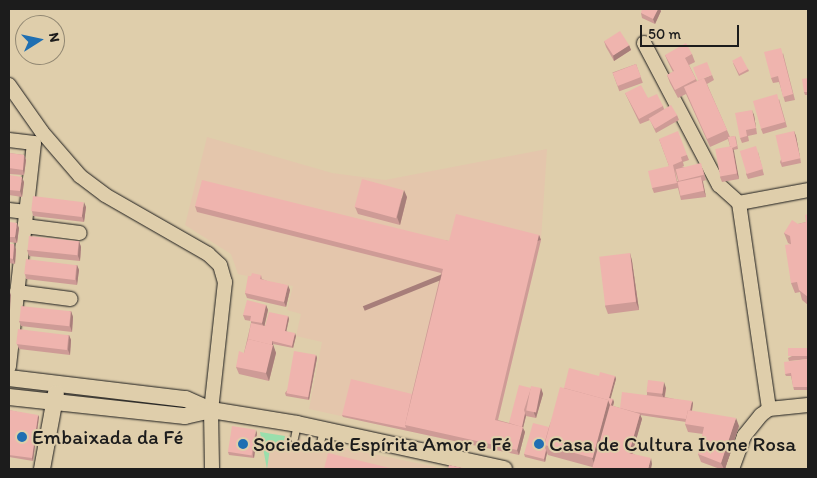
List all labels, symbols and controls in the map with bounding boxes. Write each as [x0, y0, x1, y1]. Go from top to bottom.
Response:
north arrow [15, 15, 65, 65]
scale bar [642, 15, 741, 47]
text: 50 m [648, 25, 681, 43]
text: N [45, 31, 63, 44]
place label: Embaixada da Fé [32, 424, 184, 450]
marker: Embaixada da Fé [16, 431, 28, 443]
place label: Sociedade Espírita Amor e Fé [253, 431, 512, 457]
place label: Casa de Cultura Ivone Rosa [549, 431, 795, 457]
marker: Sociedade Espírita Amor e Fé [237, 438, 249, 450]
marker: Casa de Cultura Ivone Rosa [533, 438, 545, 450]

